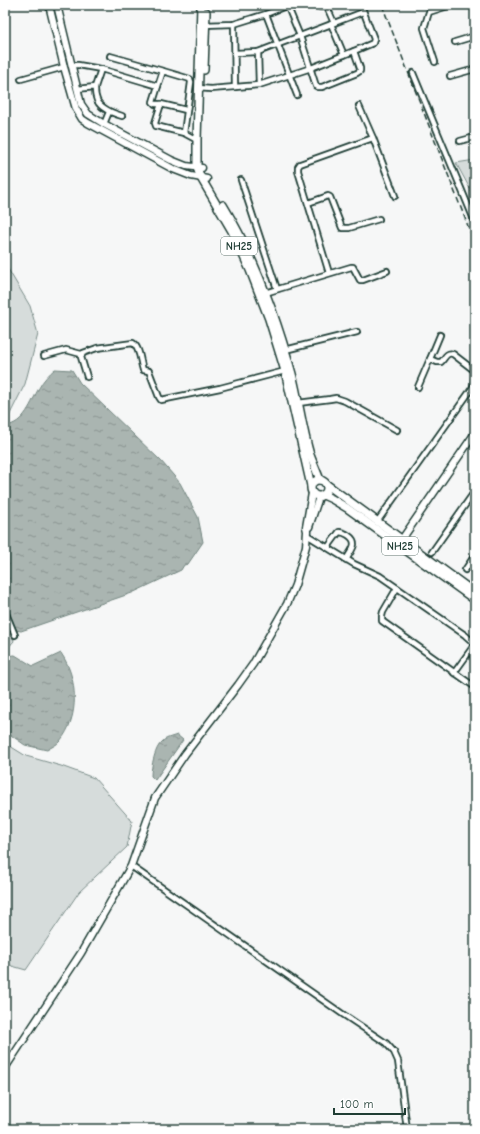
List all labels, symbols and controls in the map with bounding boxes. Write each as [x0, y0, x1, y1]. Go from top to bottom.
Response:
road number: NH25 [221, 237, 257, 255]
road number: NH25 [382, 537, 418, 555]
scale bar [334, 1090, 405, 1116]
text: 100 m [340, 1097, 373, 1111]

